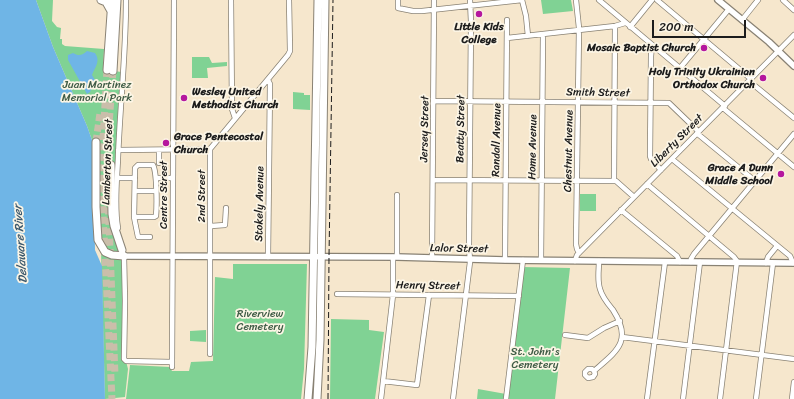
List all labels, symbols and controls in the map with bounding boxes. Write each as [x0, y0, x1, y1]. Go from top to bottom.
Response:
marker: Little Kids College [474, 9, 484, 19]
scale bar [654, 12, 748, 38]
text: 200 m [659, 16, 693, 38]
place label: Little Kids College [454, 20, 504, 46]
place label: Mosaic Baptist Church [587, 41, 696, 55]
marker: Mosaic Baptist Church [699, 43, 709, 53]
place label: Holy Trinity Ukrainian Orthodox Church [649, 65, 755, 91]
marker: Holy Trinity Ukrainian Orthodox Church [758, 73, 768, 83]
park label: Juan Martinez Memorial Park [62, 78, 132, 104]
place label: Wesley United Methodist Church [192, 85, 279, 111]
street label: Smith Street [566, 86, 630, 100]
marker: Wesley United Methodist Church [179, 93, 189, 103]
street label: Beatty Street [454, 95, 468, 163]
street label: Jersey Street [418, 96, 432, 162]
street label: Randall Avenue [490, 103, 504, 177]
street label: Chestnut Avenue [562, 110, 576, 192]
street label: Liberty Street [648, 112, 706, 170]
street label: Home Avenue [526, 114, 540, 180]
street label: Lamberton Street [100, 119, 116, 205]
place label: Grace Pentecostal Church [174, 130, 263, 156]
marker: Grace Pentecostal Church [161, 138, 171, 148]
street label: Centre Street [157, 161, 171, 229]
place label: Grace A Dunn Middle School [705, 161, 773, 187]
street label: Stokely Avenue [253, 166, 267, 242]
marker: Grace A Dunn Middle School [776, 169, 786, 179]
street label: 2nd Street [195, 170, 209, 222]
water label: Delaware River [11, 204, 31, 284]
street label: Lalor Street [430, 242, 488, 256]
street label: Henry Street [396, 279, 460, 293]
park label: Riverview Cemetery [237, 307, 283, 333]
park label: St. John's Cemetery [511, 345, 559, 371]

